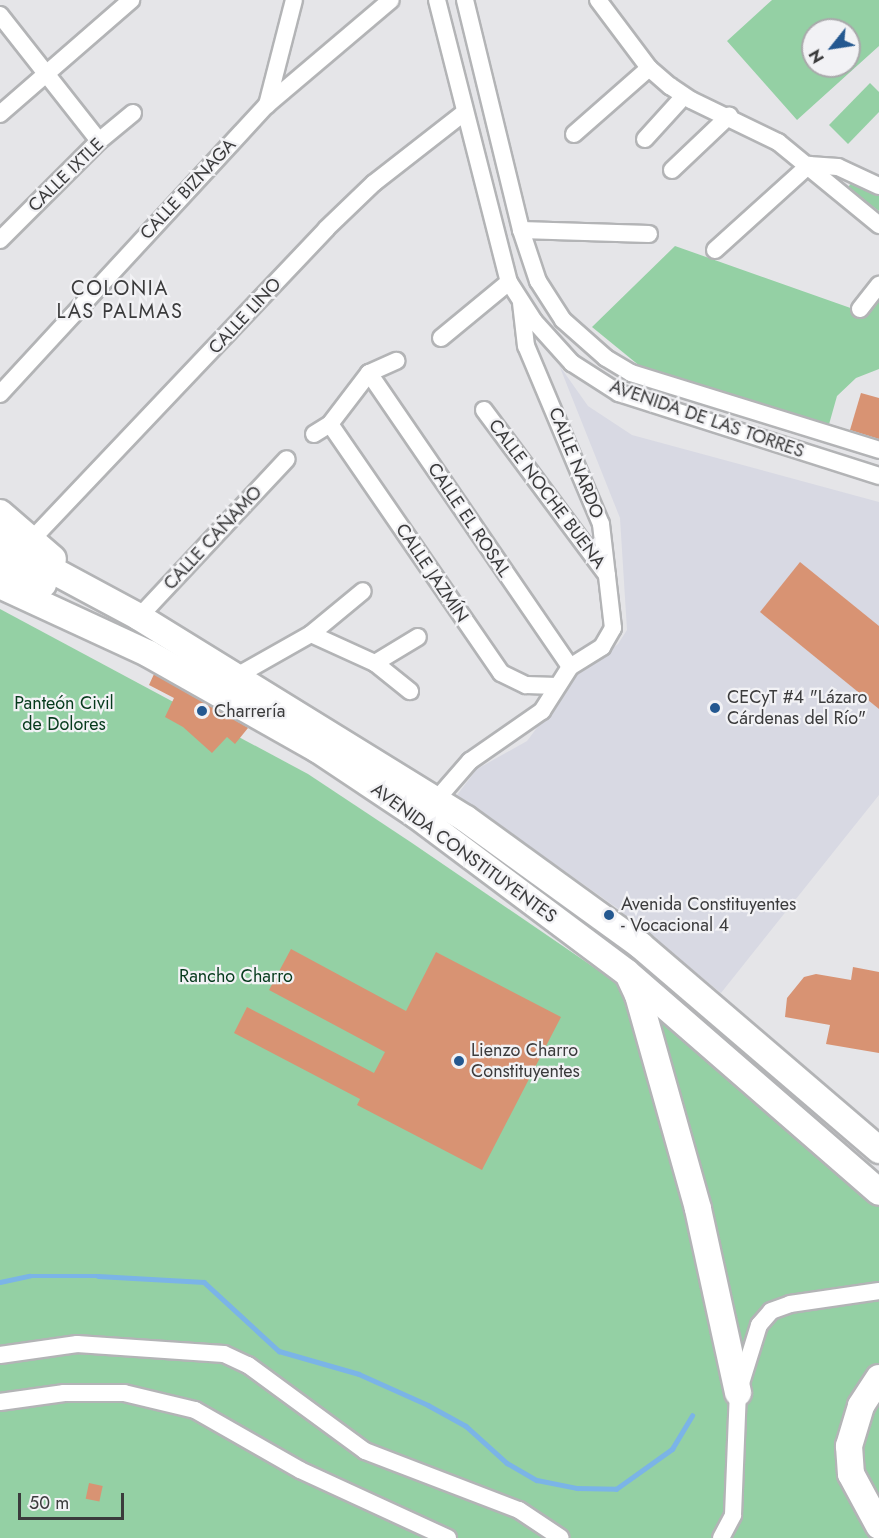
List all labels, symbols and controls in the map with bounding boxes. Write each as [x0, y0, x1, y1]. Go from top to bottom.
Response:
north arrow [801, 18, 861, 78]
text: N [804, 45, 830, 68]
street label: CALLE IXTLE [24, 134, 108, 216]
street label: CALLE BIZNAGA [136, 134, 240, 244]
street label: CALLE LINO [204, 273, 286, 359]
district label: COLONIA LAS PALMAS [57, 276, 183, 323]
street label: AVENIDA DE LAS TORRES [607, 376, 807, 462]
street label: CALLE NARDO [544, 404, 608, 522]
street label: CALLE NOCHE BUENA [484, 415, 610, 573]
street label: CALLE EL ROSAL [423, 459, 515, 581]
street label: CALLE CAÑAMO [159, 482, 267, 594]
street label: CALLE JAZMÍN [391, 520, 473, 626]
place label: CECyT #4 "Lázaro Cárdenas del Río" [727, 687, 867, 730]
park label: Panteón Civil de Dolores [14, 693, 114, 736]
place label: Charrería [214, 700, 285, 722]
marker: CECyT #4 "Lázaro Cárdenas del Río" [708, 701, 722, 715]
marker: Charrería [195, 704, 209, 718]
street label: AVENIDA CONSTITUYENTES [367, 778, 561, 928]
place label: Avenida Constituyentes - Vocacional 4 [621, 894, 796, 936]
marker: Avenida Constituyentes - Vocacional 4 [602, 908, 616, 922]
park label: Rancho Charro [179, 965, 293, 987]
place label: Lienzo Charro Constituyentes [471, 1040, 580, 1082]
marker: Lienzo Charro Constituyentes [452, 1054, 466, 1068]
scale bar [21, 1481, 128, 1519]
text: 50 m [29, 1490, 69, 1516]

